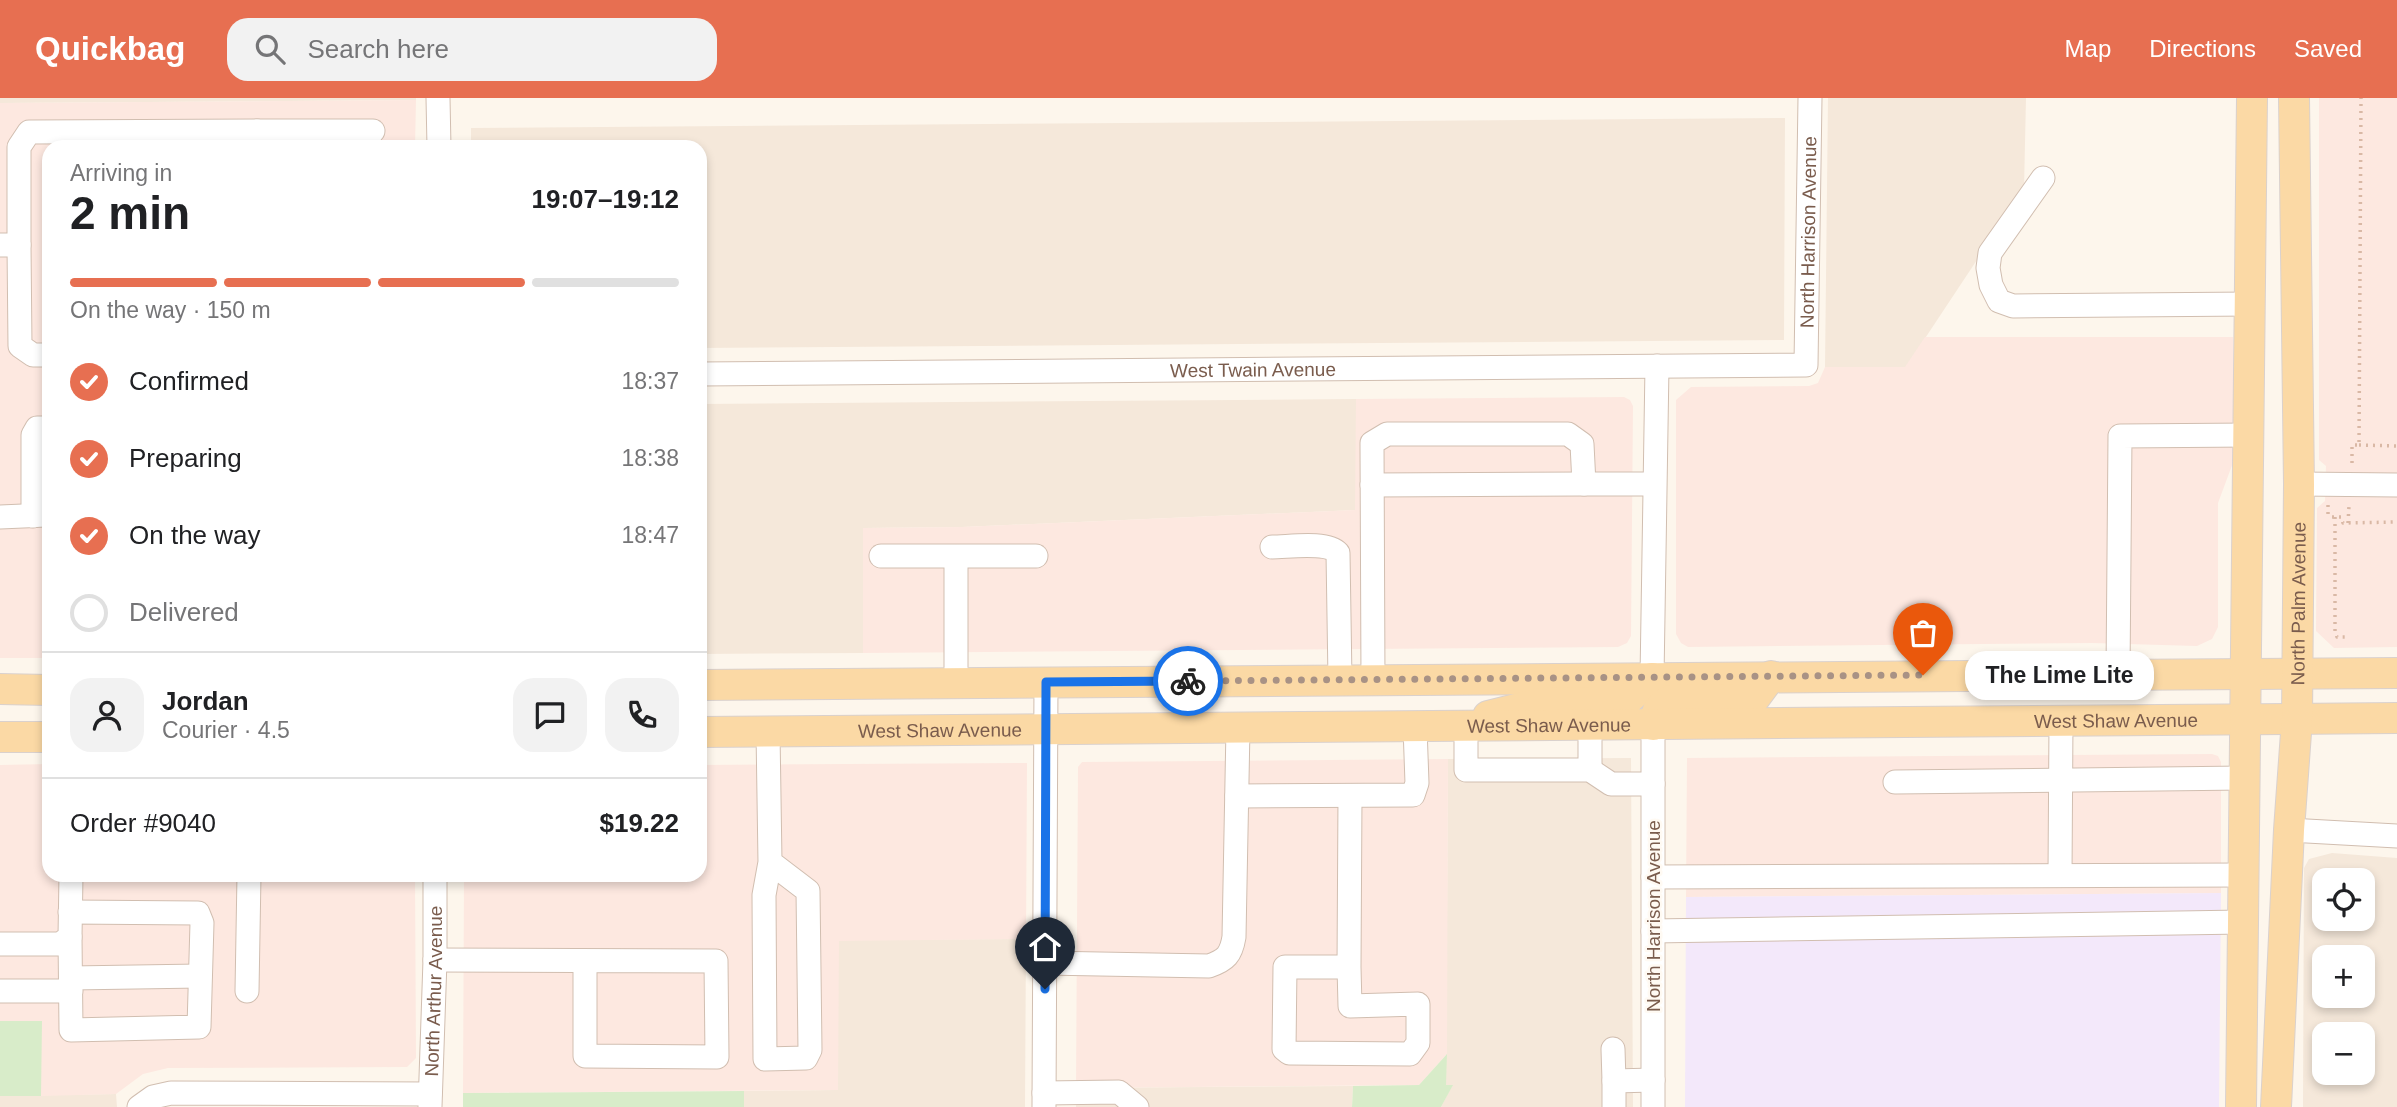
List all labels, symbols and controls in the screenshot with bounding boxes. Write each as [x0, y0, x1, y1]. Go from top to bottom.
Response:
search box [227, 18, 717, 81]
text: Quickbag [35, 30, 185, 67]
icon: search [251, 30, 289, 68]
text: Search here [307, 34, 449, 64]
text: Map [2065, 35, 2111, 62]
text: Directions [2149, 35, 2256, 62]
text: Saved [2294, 35, 2362, 62]
street label: North Harrison Avenue [1797, 136, 1820, 328]
text: Arriving in [70, 160, 172, 186]
text: 19:07–19:12 [532, 184, 679, 214]
text: 2 min [70, 187, 190, 239]
text: On the way · 150 m [70, 297, 271, 323]
street label: West Twain Avenue [1170, 359, 1336, 381]
icon: check [70, 363, 108, 401]
text: Confirmed [129, 366, 249, 396]
text: 18:37 [621, 368, 679, 394]
icon: check [70, 440, 108, 478]
text: Preparing [129, 443, 242, 473]
text: 18:38 [621, 445, 679, 471]
icon: check [70, 517, 108, 555]
text: On the way [129, 520, 261, 550]
text: 18:47 [621, 522, 679, 548]
street label: North Palm Avenue [2287, 522, 2310, 685]
text: Delivered [129, 597, 239, 627]
pin [1893, 603, 1953, 675]
icon: bag [1904, 614, 1942, 652]
courier [1153, 646, 1223, 716]
callout: The Lime Lite [1965, 650, 2154, 700]
icon: bike [1169, 662, 1207, 700]
text: The Lime Lite [1985, 662, 2134, 688]
button: person [70, 678, 144, 752]
button: chat [513, 678, 587, 752]
button: phone [605, 678, 679, 752]
text: Jordan [162, 686, 249, 716]
street label: West Shaw Avenue [2034, 710, 2198, 732]
street label: West Shaw Avenue [1467, 714, 1631, 737]
text: Courier · 4.5 [162, 717, 290, 743]
street label: West Shaw Avenue [858, 719, 1022, 742]
text: Order #9040 [70, 808, 216, 838]
text: $19.22 [599, 808, 679, 838]
street label: North Harrison Avenue [1643, 820, 1664, 1012]
map controls [2312, 868, 2375, 1085]
button: locate [2312, 868, 2375, 931]
street label: North Arthur Avenue [421, 906, 446, 1077]
pin [1015, 917, 1075, 989]
icon: home [1026, 928, 1064, 966]
button: + [2312, 945, 2375, 1008]
button: − [2312, 1022, 2375, 1085]

